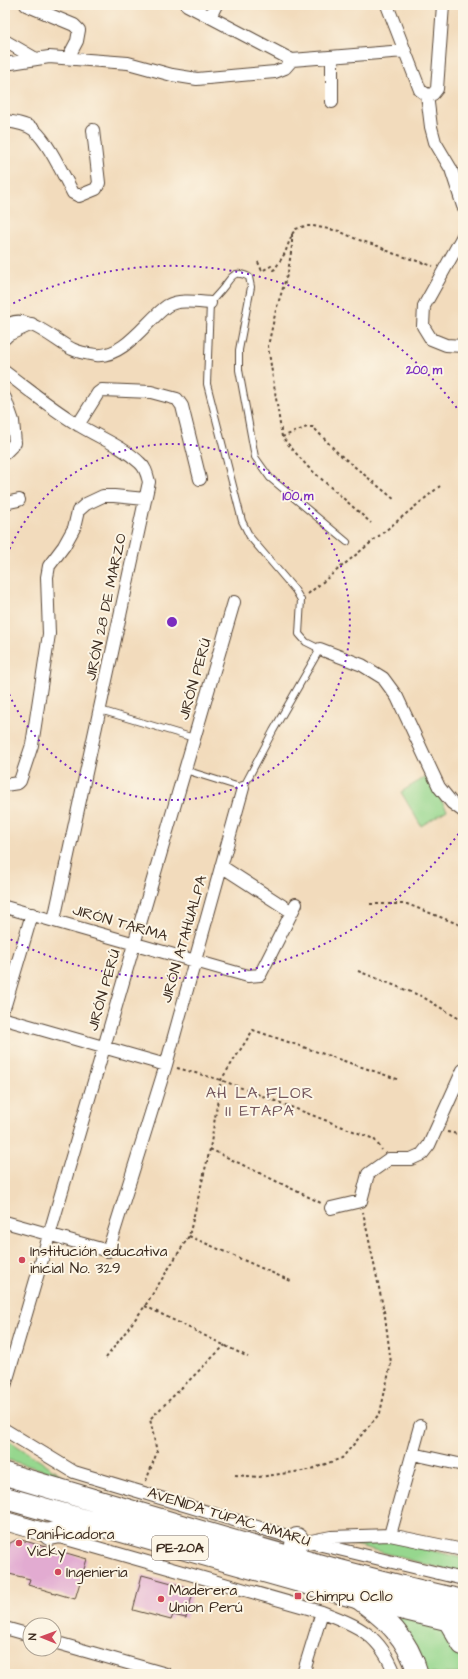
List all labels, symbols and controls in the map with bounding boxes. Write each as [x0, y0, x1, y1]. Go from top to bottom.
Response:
text: 200 m [405, 362, 443, 379]
text: 100 m [283, 488, 314, 505]
street label: JIRÓN 28 DE MARZO [80, 532, 132, 682]
centre of rings [165, 615, 179, 629]
street label: JIRÓN PERÚ [173, 636, 217, 722]
street label: JIRÓN ATAHUALPA [156, 872, 212, 1005]
street label: JIRÓN TARMA [70, 899, 170, 947]
street label: JIRÓN PERÚ [82, 947, 126, 1033]
district label: AH LA FLOR II ETAPA [206, 1082, 314, 1122]
place label: Institución educativa inicial No. 329 [30, 1241, 168, 1279]
marker: Institución educativa inicial No. 329 [17, 1255, 27, 1265]
street label: AVENIDA TÚPAC AMARU [145, 1482, 313, 1552]
place label: Panificadora Vicky [27, 1524, 115, 1563]
road number: PE-20A [152, 1536, 208, 1560]
marker: Panificadora Vicky [14, 1538, 24, 1548]
place label: Ingenieria [66, 1562, 128, 1584]
marker: Ingenieria [53, 1567, 63, 1577]
place label: Maderera Union Perú [169, 1580, 243, 1618]
place label: Chimpu Ocllo [306, 1586, 393, 1607]
marker: Chimpu Ocllo [293, 1591, 303, 1601]
marker: Maderera Union Perú [156, 1594, 166, 1604]
north arrow [22, 1617, 62, 1657]
text: N [25, 1633, 40, 1640]

